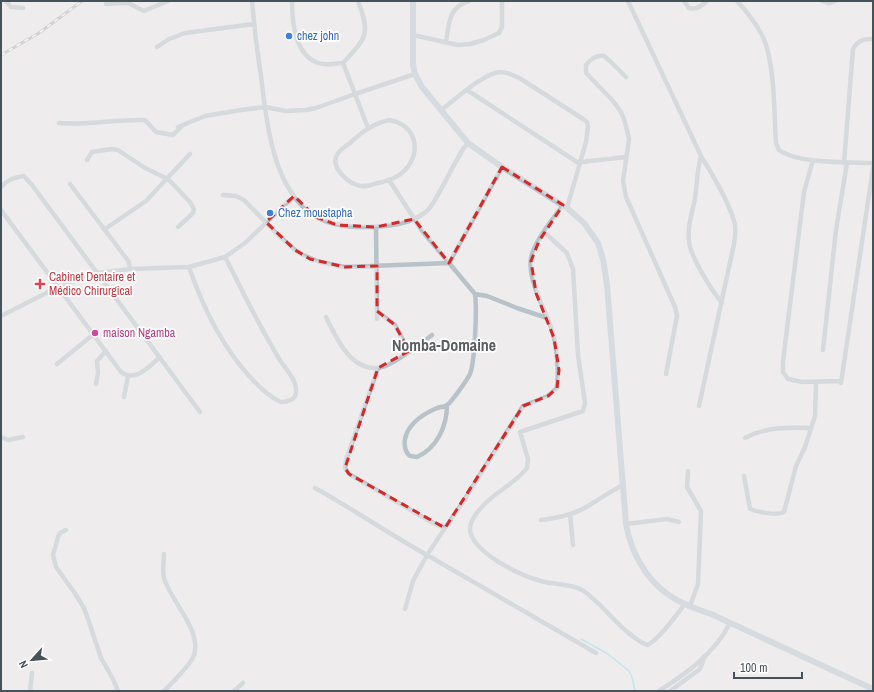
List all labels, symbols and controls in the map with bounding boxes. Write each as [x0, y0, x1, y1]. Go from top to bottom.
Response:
place label: chez john [297, 28, 339, 44]
marker: chez john [284, 31, 294, 41]
place label: Chez moustapha [278, 205, 353, 221]
marker: Chez moustapha [265, 208, 275, 218]
place label: Cabinet Dentaire et Médico Chirurgical [49, 269, 135, 299]
marker: Cabinet Dentaire et Médico Chirurgical [34, 278, 46, 290]
place label: maison Ngamba [103, 325, 176, 341]
marker: maison Ngamba [90, 328, 100, 338]
district label: Nomba-Domaine [392, 334, 496, 356]
north arrow [12, 640, 52, 680]
scale bar [734, 654, 802, 680]
text: N [15, 658, 31, 671]
text: 100 m [740, 660, 767, 676]

